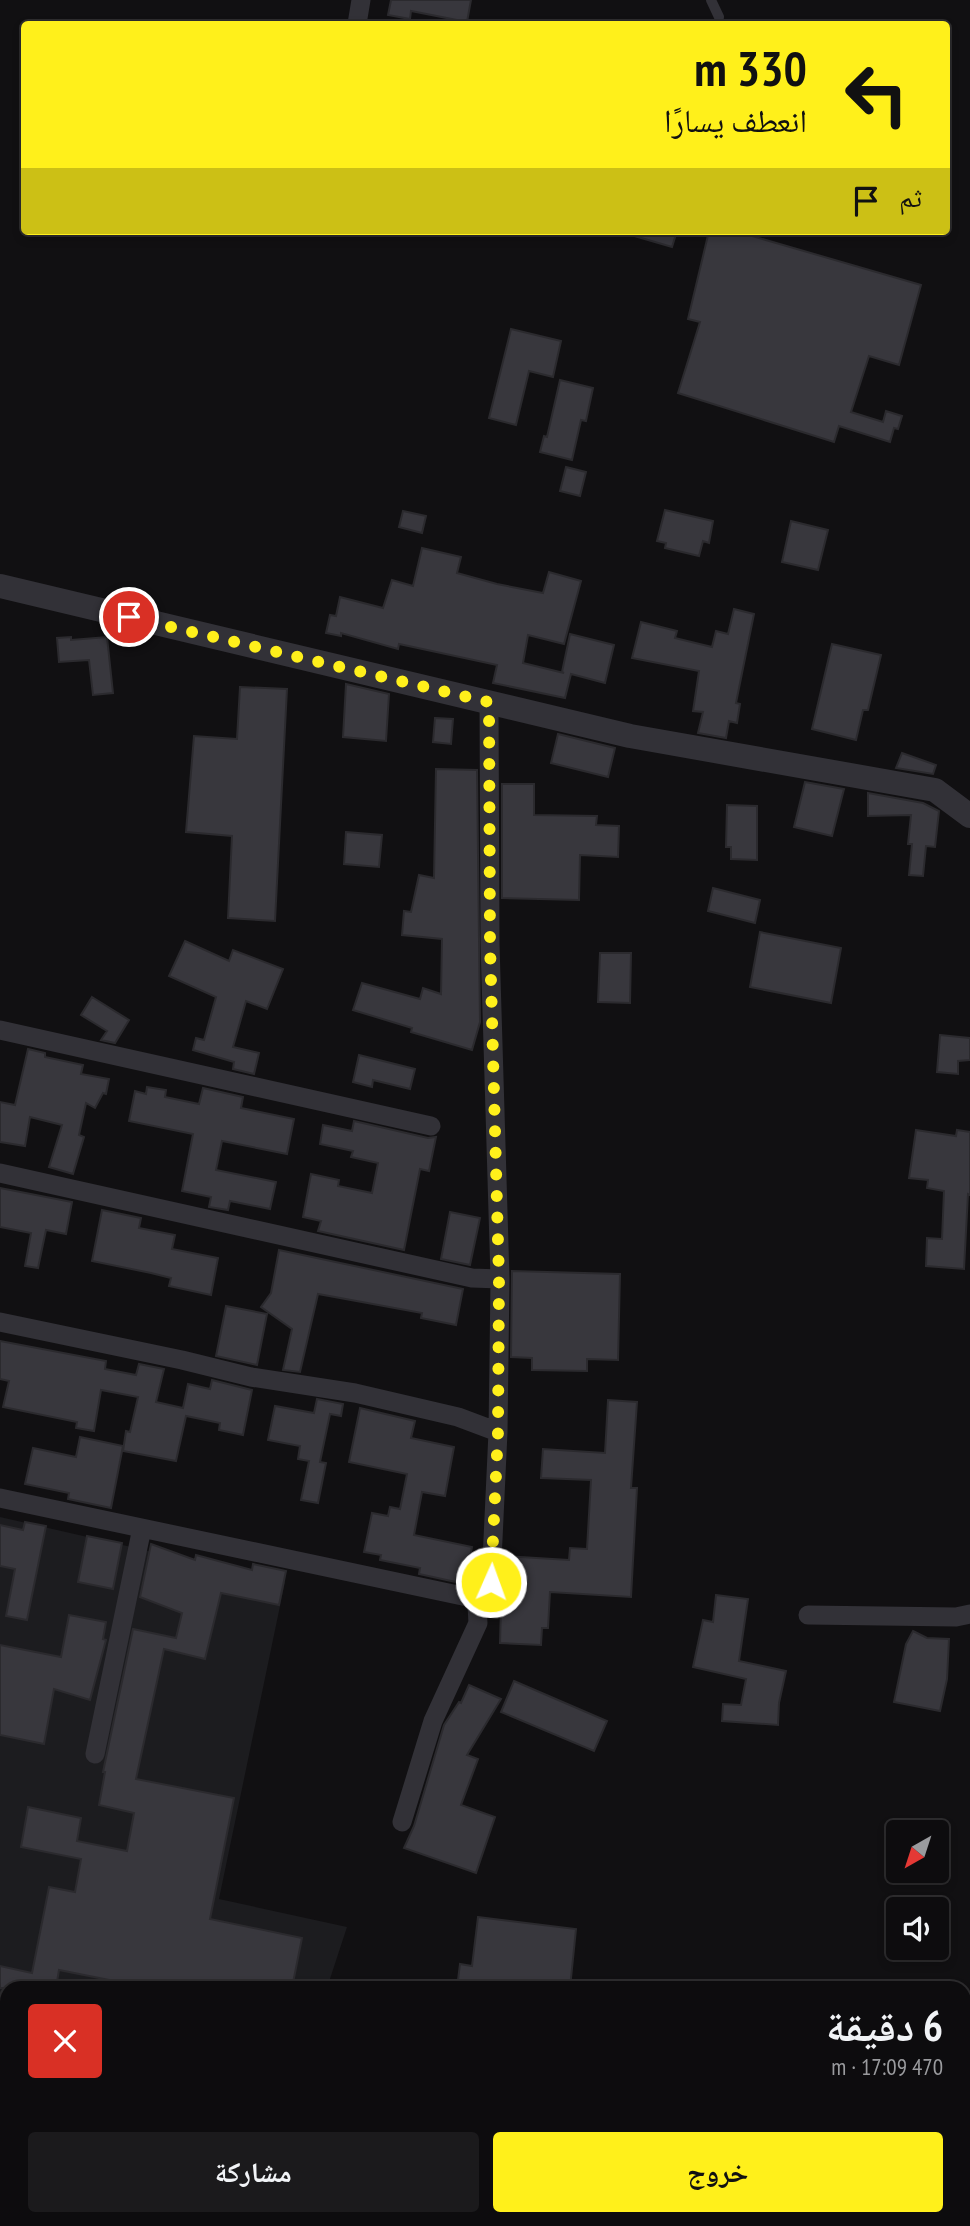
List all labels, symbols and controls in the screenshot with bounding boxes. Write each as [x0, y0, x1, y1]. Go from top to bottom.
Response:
text: 330 m [694, 36, 807, 100]
icon: left [831, 49, 922, 140]
text: انعطف يسارًا [664, 99, 807, 141]
text: ثم [899, 181, 922, 214]
icon: arrive [847, 182, 885, 220]
pin [99, 587, 159, 647]
icon: arrive [110, 598, 148, 636]
position arrow [454, 1545, 528, 1619]
north arrow [886, 1820, 948, 1883]
map controls [886, 1820, 949, 1960]
button: sound [886, 1897, 949, 1960]
text: 6 دقيقة [826, 1998, 943, 2053]
button: close [28, 2004, 102, 2078]
text: 470 m · 17:09 [831, 2052, 943, 2081]
button: مشاركة [28, 2132, 479, 2212]
button: خروج [493, 2132, 943, 2212]

